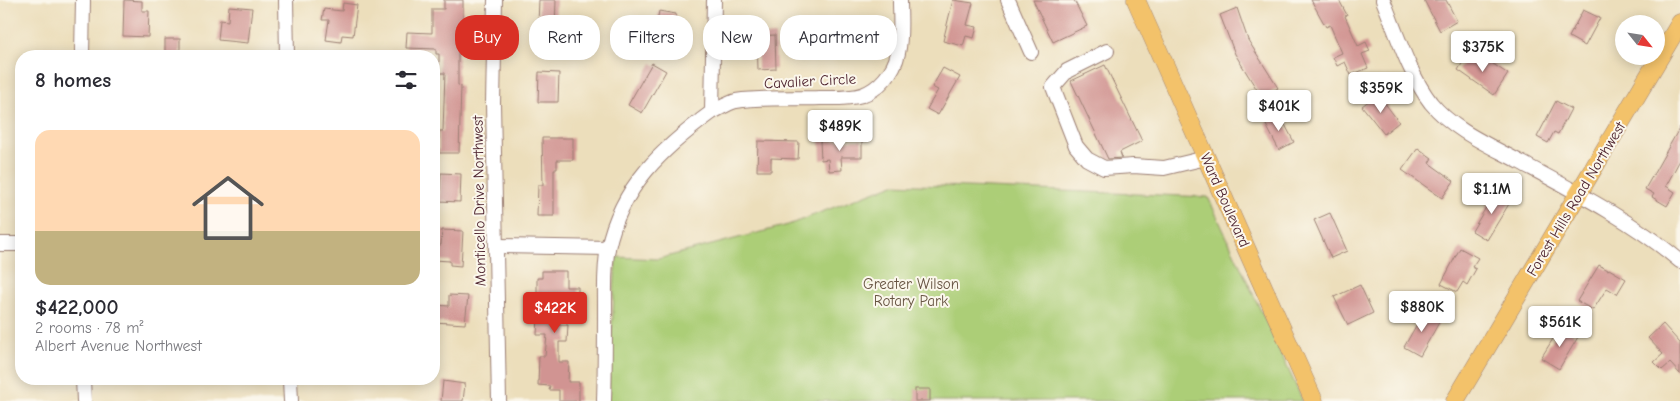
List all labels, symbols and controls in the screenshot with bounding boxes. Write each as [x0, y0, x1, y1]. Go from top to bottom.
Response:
chip: Buy [455, 15, 519, 60]
chip: Rent [529, 15, 600, 60]
chip: Filters [610, 15, 693, 60]
chip: New [703, 15, 770, 60]
chip: Apartment [780, 15, 897, 60]
north arrow [1615, 15, 1665, 65]
map controls [1615, 15, 1665, 65]
pin: $375K [1448, 30, 1518, 73]
text: $375K [1462, 38, 1504, 56]
icon: filters [392, 66, 420, 94]
text: 8 homes [35, 68, 111, 92]
street label: Cavalier Circle [764, 70, 857, 92]
pin: $359K [1346, 72, 1416, 114]
text: $359K [1359, 79, 1403, 97]
pin: $401K [1244, 90, 1314, 132]
text: $401K [1258, 97, 1300, 115]
pin: $489K [805, 110, 875, 152]
street label: Monticello Drive Northwest [468, 115, 489, 287]
text: $489K [819, 117, 861, 135]
street label: Forest Hills Road Northwest [1523, 118, 1630, 279]
street label: Ward Boulevard [1196, 150, 1254, 250]
icon: home [183, 163, 273, 253]
pin: $1.1M [1457, 172, 1527, 215]
text: $1.1M [1473, 180, 1511, 198]
park label: Greater Wilson Rotary Park [863, 275, 959, 310]
pin: $880K [1387, 290, 1457, 333]
pin: $422K [520, 292, 590, 334]
text: $422,000 [35, 295, 118, 319]
text: $880K [1400, 298, 1444, 316]
text: $422K [534, 299, 576, 317]
pin: $561K [1525, 306, 1595, 348]
text: $561K [1539, 313, 1581, 331]
text: 2 rooms · 78 m² [35, 319, 143, 337]
text: Albert Avenue Northwest [35, 337, 202, 355]

